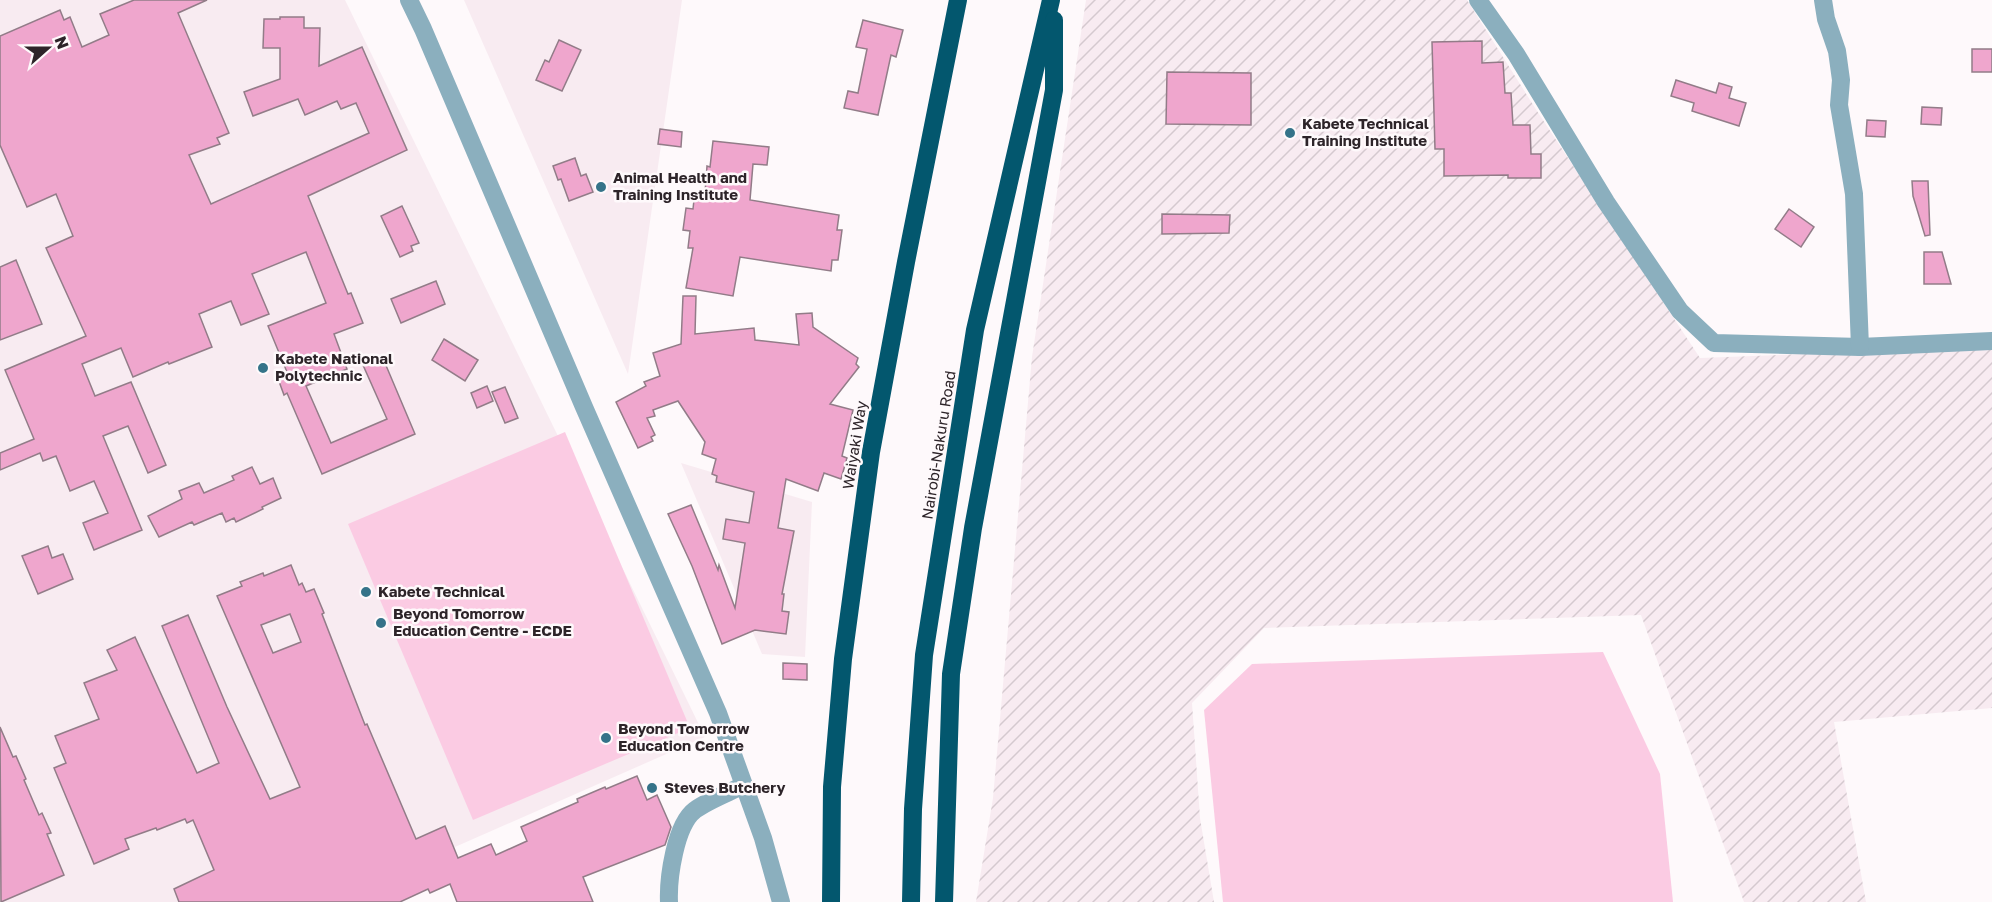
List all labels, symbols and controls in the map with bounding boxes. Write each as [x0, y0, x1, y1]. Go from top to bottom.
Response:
north arrow [18, 18, 78, 78]
text: N [50, 33, 74, 52]
place label: Kabete Technical Training Institute [1302, 114, 1429, 149]
marker: Kabete Technical Training Institute [1283, 126, 1297, 140]
place label: Animal Health and Training Institute [613, 168, 747, 203]
marker: Animal Health and Training Institute [594, 180, 608, 194]
place label: Kabete National Polytechnic [275, 349, 393, 384]
marker: Kabete National Polytechnic [256, 361, 270, 375]
street label: Nairobi-Nakuru Road [917, 369, 959, 521]
street label: Waiyaki Way [838, 399, 870, 490]
place label: Kabete Technical [378, 582, 505, 600]
marker: Kabete Technical [359, 585, 373, 599]
place label: Beyond Tomorrow Education Centre - ECDE [393, 604, 572, 639]
marker: Beyond Tomorrow Education Centre - ECDE [374, 616, 388, 630]
place label: Beyond Tomorrow Education Centre [618, 719, 750, 754]
marker: Beyond Tomorrow Education Centre [599, 731, 613, 745]
place label: Steves Butchery [664, 778, 785, 796]
marker: Steves Butchery [645, 781, 659, 795]

